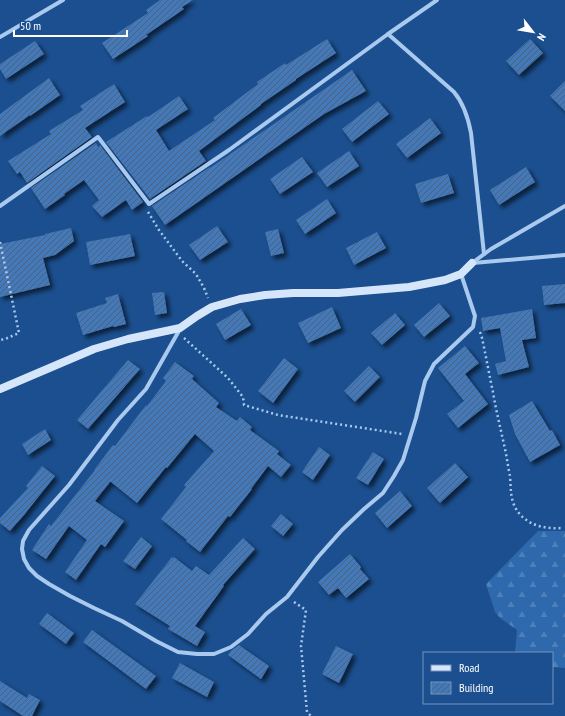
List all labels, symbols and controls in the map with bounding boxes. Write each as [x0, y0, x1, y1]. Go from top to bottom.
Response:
scale bar [14, 12, 127, 38]
north arrow [513, 12, 553, 52]
text: 50 m [20, 18, 41, 33]
text: N [534, 31, 549, 43]
legend [423, 652, 553, 704]
text: Road [459, 660, 479, 675]
text: Building [459, 680, 494, 695]

